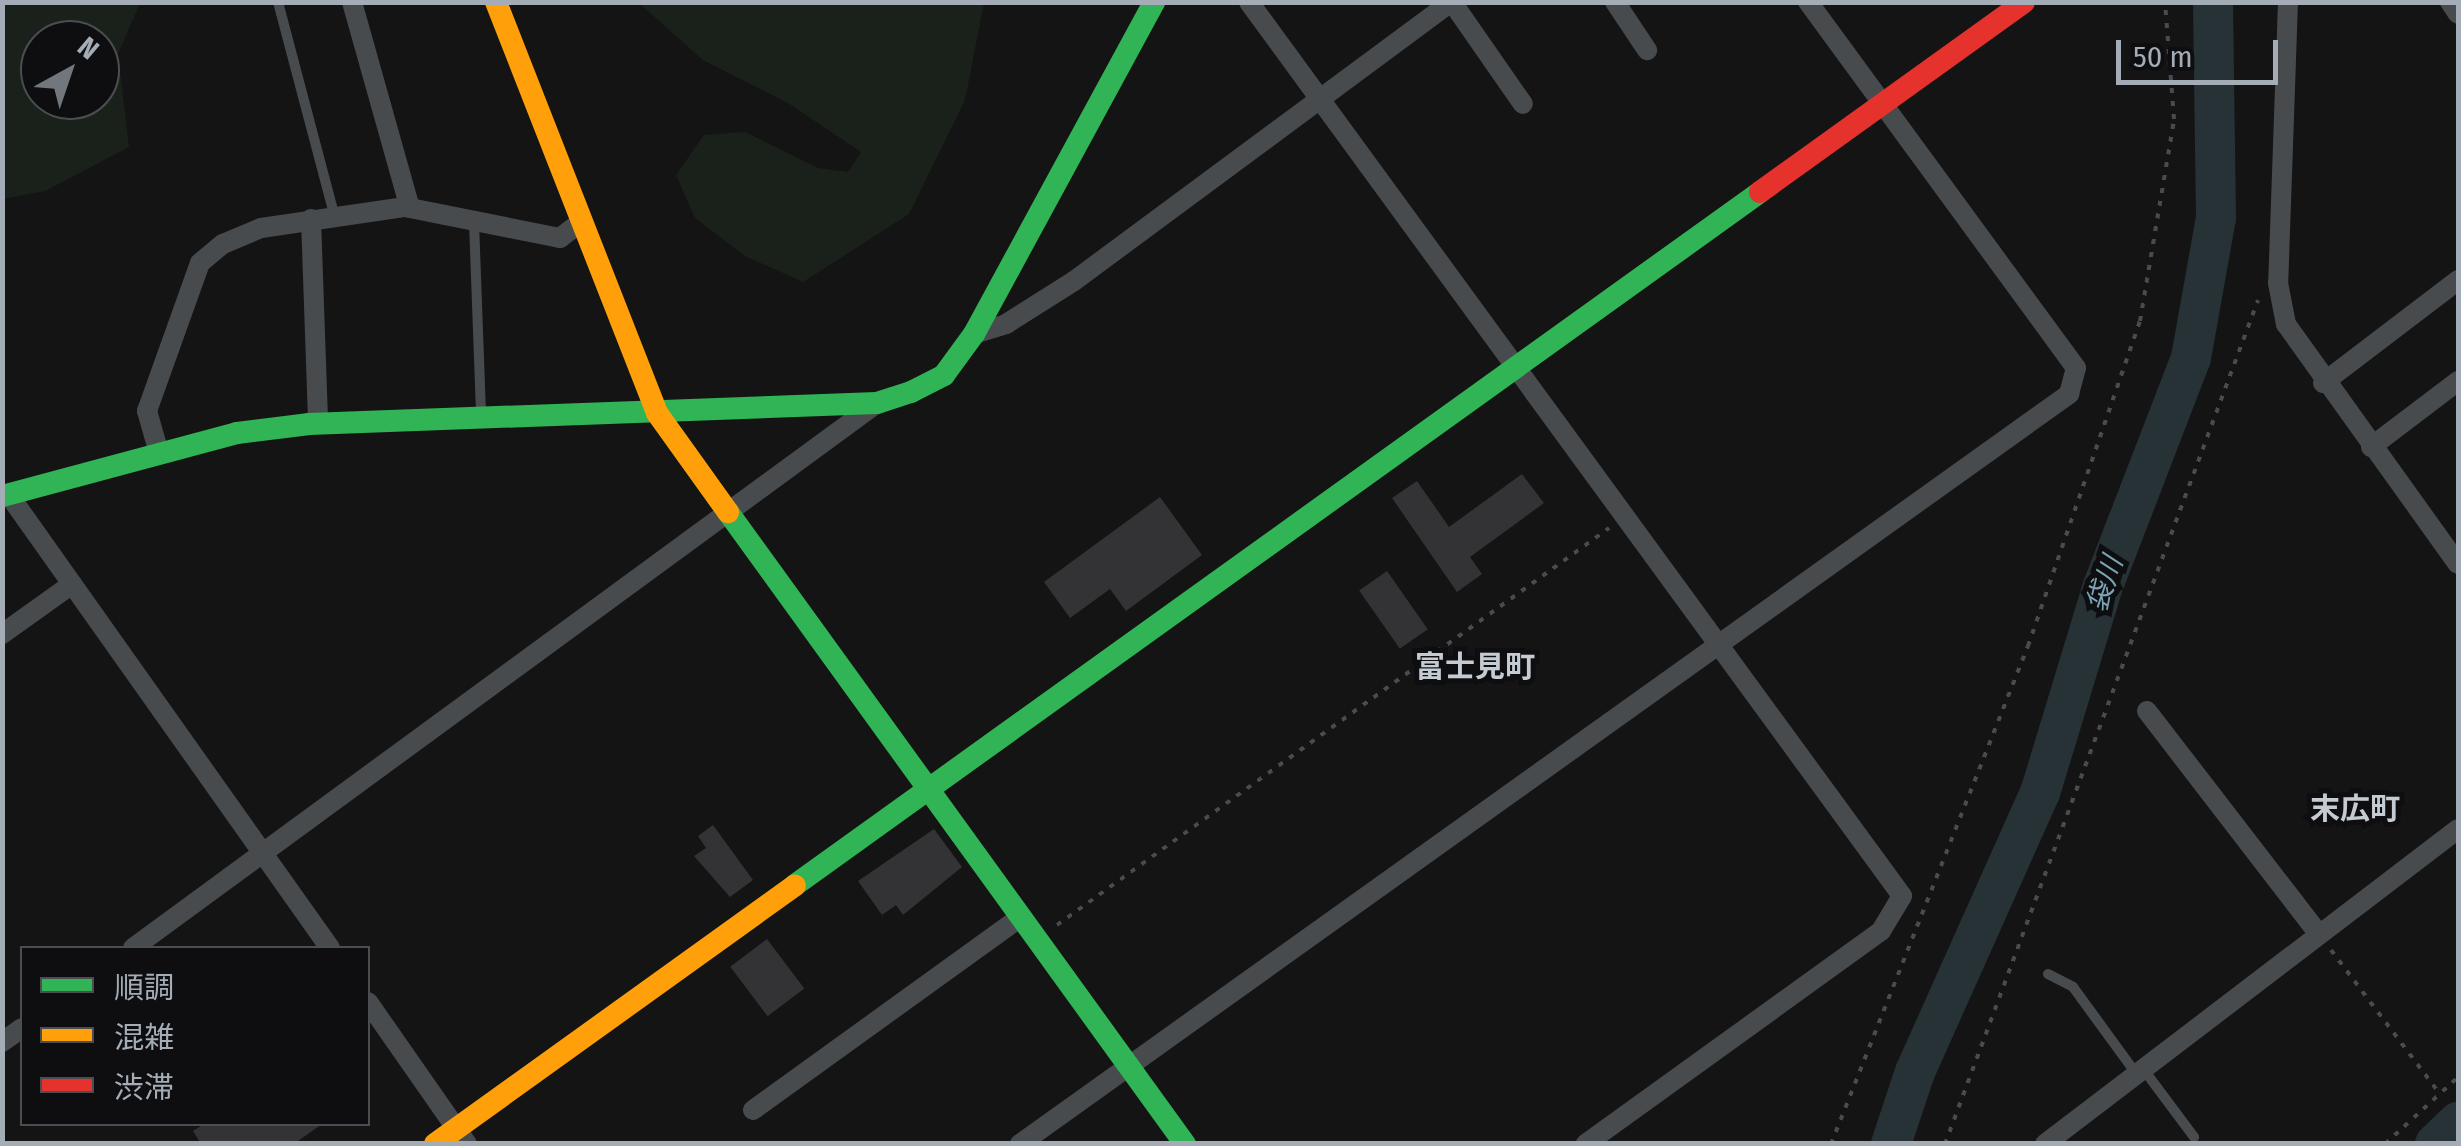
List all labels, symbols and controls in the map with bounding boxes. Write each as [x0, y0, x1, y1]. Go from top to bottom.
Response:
north arrow [20, 20, 120, 120]
scale bar [2121, 20, 2284, 82]
text: N [71, 30, 105, 66]
text: 50 m [2133, 39, 2193, 75]
water label: 袋川 [2080, 552, 2130, 616]
district label: 富士見町 [1415, 649, 1535, 685]
district label: 末広町 [2310, 791, 2400, 827]
legend [20, 946, 370, 1126]
text: 順調 [114, 970, 174, 1006]
text: 混雑 [114, 1020, 174, 1056]
text: 渋滞 [114, 1070, 174, 1106]

